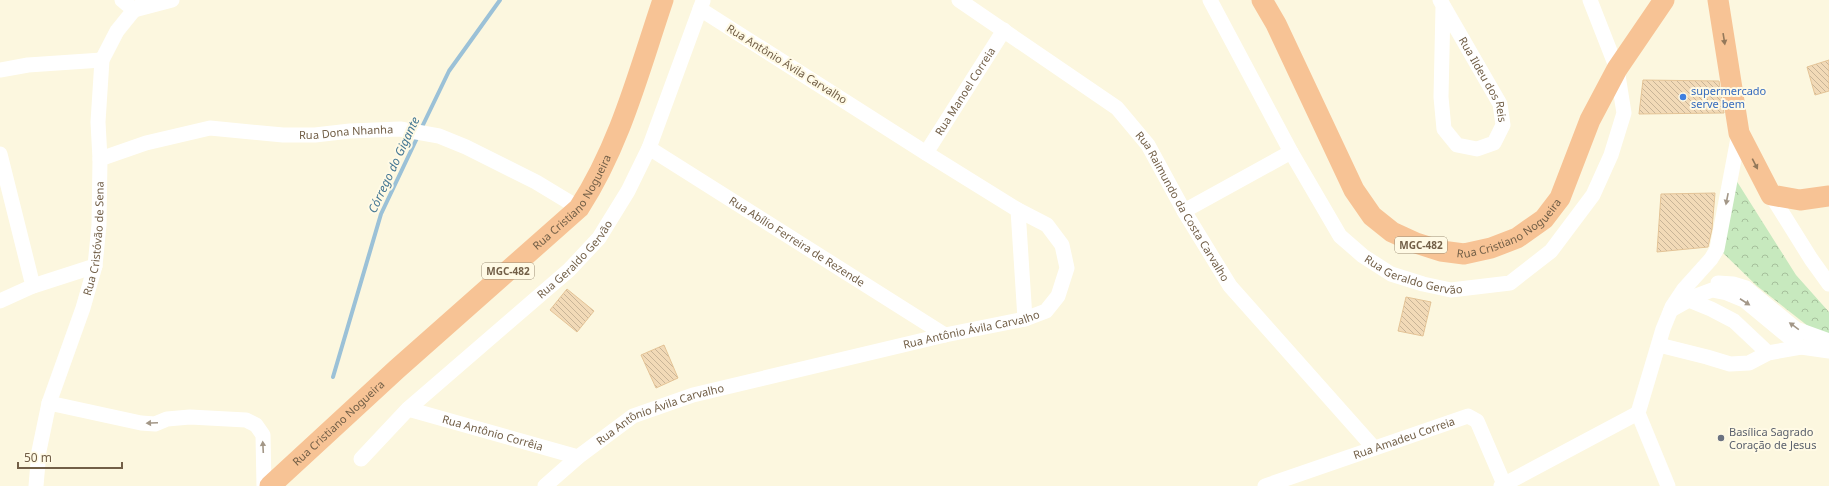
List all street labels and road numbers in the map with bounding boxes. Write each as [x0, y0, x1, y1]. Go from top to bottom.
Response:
street label: Rua Antônio Ávila Carvalho [724, 20, 851, 107]
street label: Rua Ildeu dos Reis [1456, 34, 1511, 123]
street label: Rua Manoel Correia [931, 44, 998, 138]
street label: Rua Dona Nhanha [299, 121, 393, 142]
street label: Rua Raimundo da Costa Carvalho [1132, 128, 1234, 284]
street label: Rua Cristiano Nogueira [529, 152, 614, 253]
street label: Rua Cristóvão de Sena [79, 181, 107, 297]
street label: Rua Abílio Ferreira de Rezende [727, 193, 868, 290]
street label: Rua Cristiano Nogueira [1456, 195, 1564, 261]
street label: Rua Geraldo Gervão [533, 217, 615, 302]
road number: MGC-482 [1395, 237, 1447, 253]
street label: Rua Geraldo Gervão [1362, 251, 1464, 297]
road number: MGC-482 [482, 263, 534, 279]
street label: Rua Antônio Ávila Carvalho [901, 306, 1042, 352]
street label: Rua Cristiano Nogueira [289, 377, 387, 469]
street label: Rua Antônio Ávila Carvalho [593, 380, 726, 448]
street label: Rua Antônio Corrêia [441, 411, 545, 454]
street label: Rua Amadeu Correia [1351, 413, 1457, 462]

